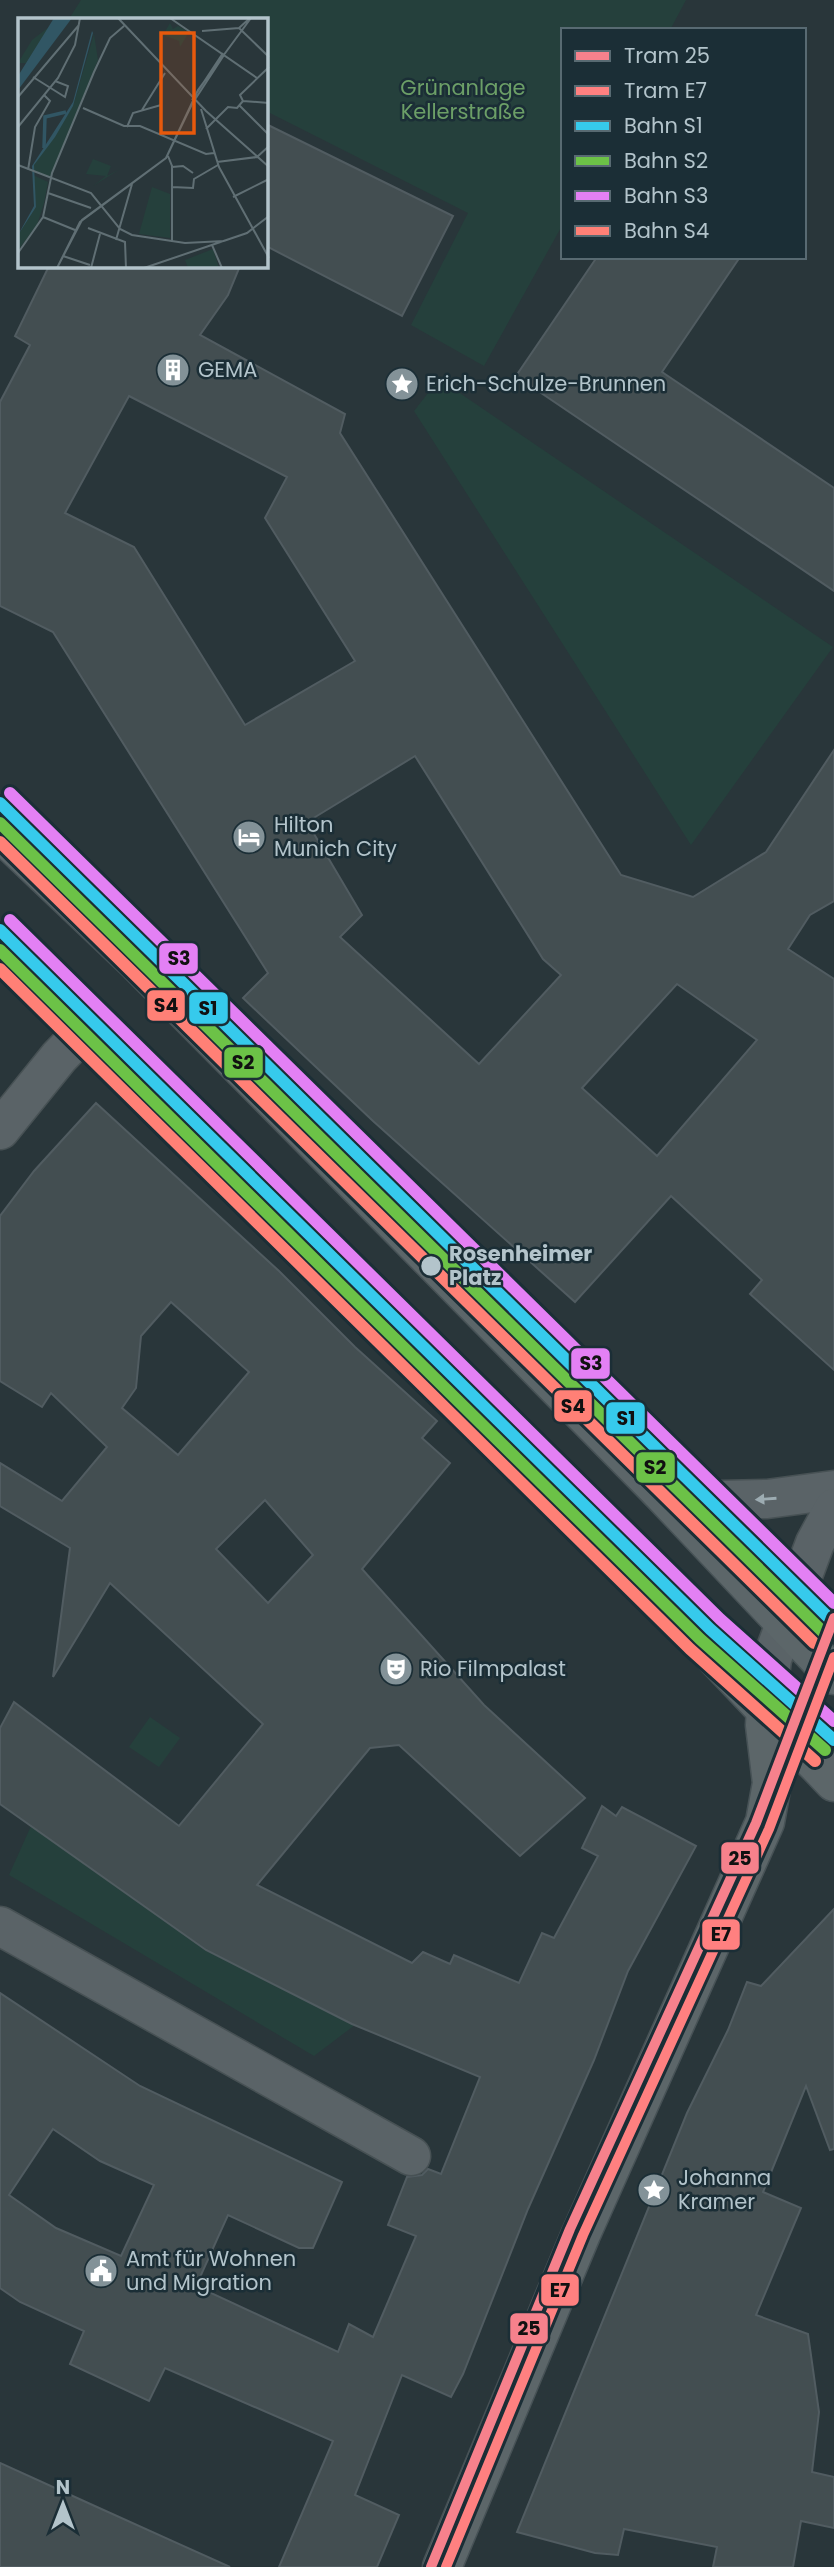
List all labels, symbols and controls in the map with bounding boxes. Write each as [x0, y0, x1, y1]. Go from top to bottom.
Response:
inset map [18, 18, 268, 268]
legend [561, 28, 806, 259]
text: Tram 25 [624, 41, 710, 70]
park label: Grünanlage Kellerstraße [400, 73, 526, 126]
text: Tram E7 [624, 76, 707, 105]
text: Bahn S1 [624, 111, 703, 140]
text: Bahn S2 [624, 146, 708, 175]
text: Bahn S3 [624, 181, 708, 210]
text: Bahn S4 [624, 216, 709, 245]
building icon: GEMA [154, 351, 192, 389]
place label: GEMA [198, 355, 257, 384]
place icon: Erich-Schulze-Brunnen [383, 365, 421, 403]
place label: Erich-Schulze-Brunnen [426, 369, 666, 398]
place label: Hilton Munich City [274, 810, 397, 863]
hotel icon: Hilton Munich City [230, 818, 268, 856]
line badge: S3 [158, 942, 199, 975]
text: S3 [167, 945, 191, 972]
line badge: S4 [146, 989, 186, 1022]
line badge: S1 [188, 991, 229, 1025]
text: S4 [154, 992, 178, 1019]
text: S1 [199, 995, 217, 1022]
line badge: S2 [223, 1046, 264, 1079]
text: S2 [232, 1049, 254, 1076]
place label: Rosenheimer Platz [449, 1239, 592, 1292]
marker: Rosenheimer Platz [419, 1254, 443, 1278]
line badge: S3 [570, 1347, 611, 1380]
text: S3 [579, 1350, 603, 1377]
line badge: S4 [553, 1389, 593, 1423]
text: S4 [561, 1393, 585, 1420]
line badge: S1 [605, 1401, 646, 1435]
text: S1 [617, 1405, 635, 1432]
line badge: S2 [635, 1451, 676, 1484]
text: S2 [644, 1454, 666, 1481]
one-way arrow [755, 1494, 777, 1505]
theatre icon: Rio Filmpalast [377, 1650, 415, 1688]
place label: Rio Filmpalast [420, 1654, 566, 1683]
line badge: 25 [720, 1841, 760, 1875]
text: 25 [728, 1845, 752, 1872]
line badge: E7 [701, 1918, 741, 1951]
text: E7 [711, 1921, 731, 1948]
place label: Johanna Kramer [678, 2163, 771, 2216]
place icon: Johanna Kramer [635, 2171, 673, 2209]
place label: Amt für Wohnen und Migration [126, 2244, 296, 2297]
public building icon: Amt für Wohnen und Migration [82, 2252, 120, 2290]
line badge: E7 [540, 2273, 580, 2307]
text: E7 [550, 2277, 570, 2304]
line badge: 25 [509, 2312, 549, 2345]
text: 25 [517, 2315, 541, 2342]
north arrow [28, 2469, 98, 2539]
text: N [56, 2474, 70, 2501]

